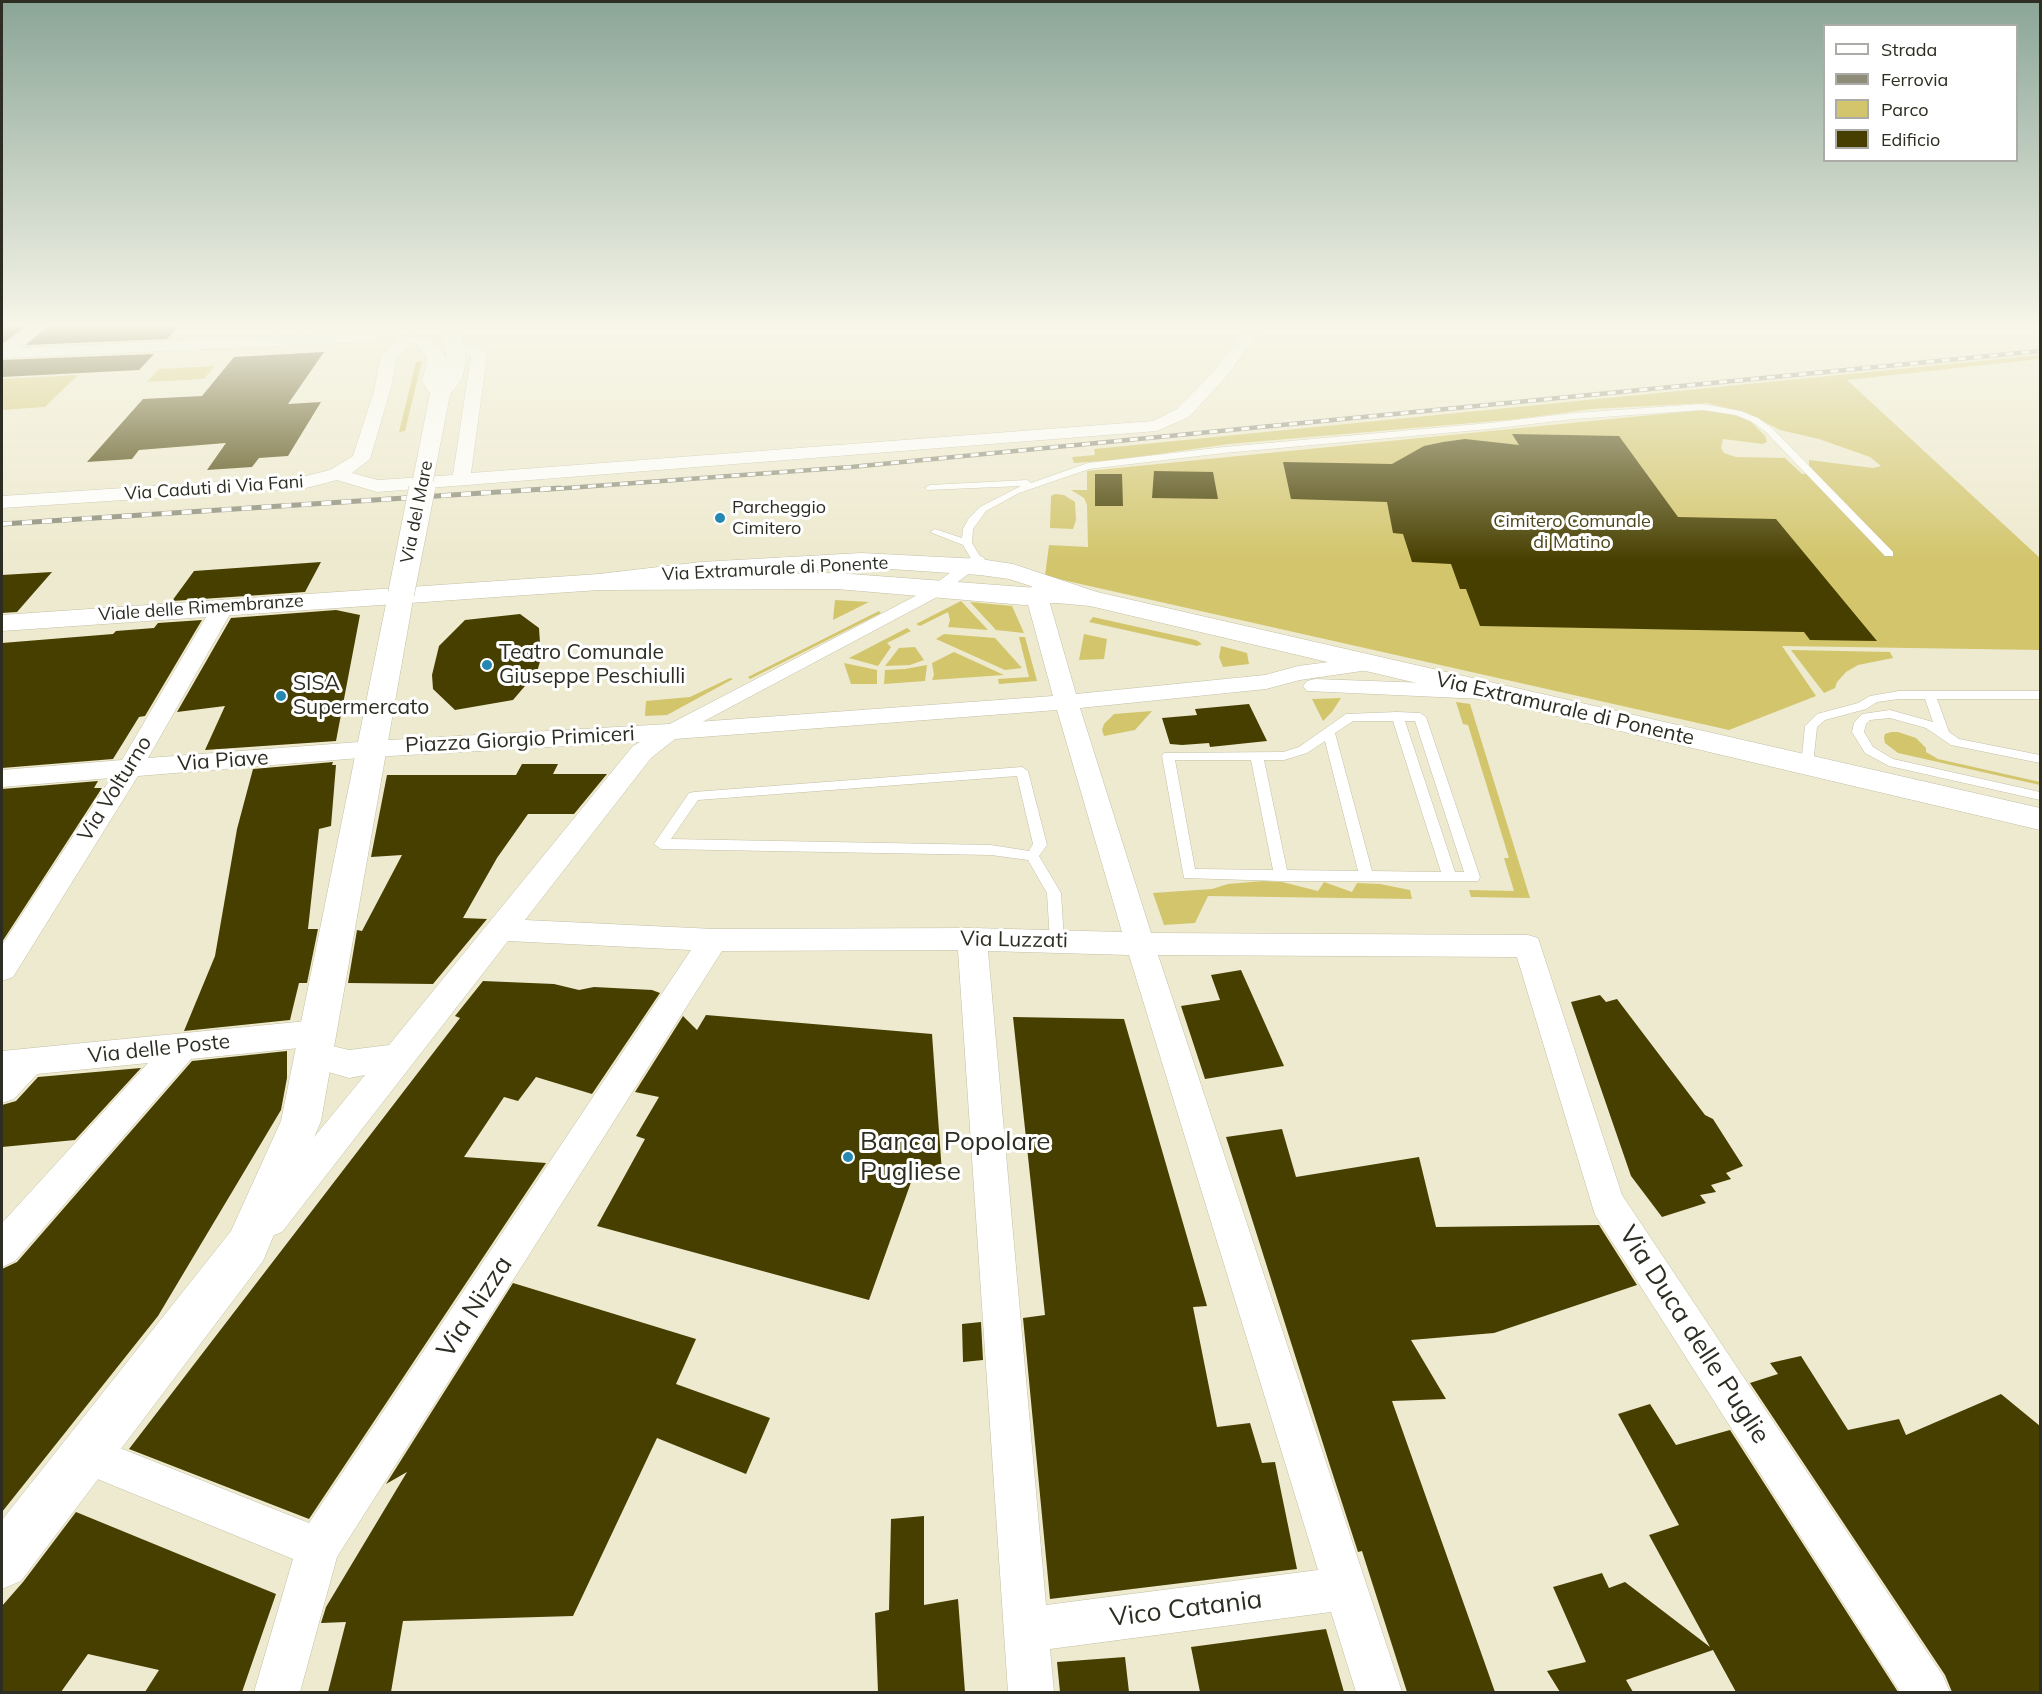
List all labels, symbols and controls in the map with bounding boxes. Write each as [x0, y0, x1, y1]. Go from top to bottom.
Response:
legend [1823, 24, 2018, 162]
text: Strada [1881, 38, 1937, 61]
text: Ferrovia [1881, 68, 1948, 91]
text: Parco [1881, 98, 1929, 121]
text: Edificio [1881, 128, 1940, 151]
street label: Via del Mare [396, 459, 438, 565]
street label: Via Caduti di Via Fani [124, 471, 304, 505]
place label: Parcheggio Cimitero [732, 497, 826, 540]
marker: Parcheggio Cimitero [713, 511, 727, 525]
park label: Cimitero Comunale di Matino [1493, 511, 1651, 554]
street label: Via Extramurale di Ponente [661, 552, 889, 586]
street label: Viale delle Rimembranze [98, 590, 304, 626]
place label: Teatro Comunale Giuseppe Peschiulli [499, 640, 685, 690]
marker: Teatro Comunale Giuseppe Peschiulli [480, 658, 494, 672]
street label: Via Extramurale di Ponente [1433, 667, 1697, 751]
place label: SISA Supermercato [293, 671, 429, 721]
marker: SISA Supermercato [274, 689, 288, 703]
street label: Piazza Giorgio Primiceri [405, 721, 635, 759]
street label: Via Volturno [73, 732, 157, 846]
street label: Via Piave [177, 745, 269, 777]
street label: Via Luzzati [960, 926, 1068, 954]
street label: Via delle Poste [87, 1029, 231, 1069]
place label: Banca Popolare Pugliese [860, 1126, 1051, 1188]
marker: Banca Popolare Pugliese [841, 1150, 855, 1164]
street label: Via Duca delle Puglie [1612, 1220, 1776, 1450]
street label: Via Nizza [431, 1250, 519, 1364]
street label: Vico Catania [1108, 1584, 1264, 1634]

